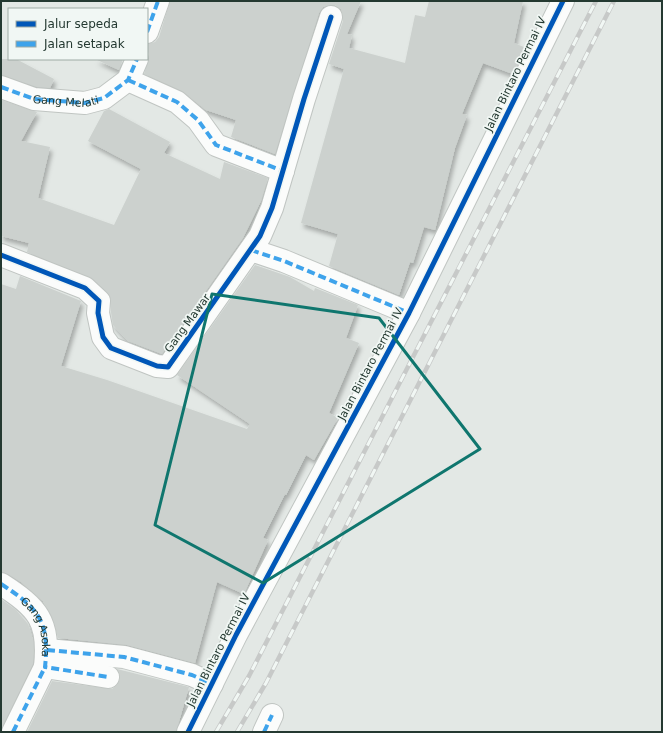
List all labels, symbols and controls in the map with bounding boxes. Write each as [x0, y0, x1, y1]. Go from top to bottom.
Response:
legend [8, 8, 148, 60]
street label: Jalan Bintaro Permai IV [482, 15, 549, 134]
text: Jalur sepeda [43, 17, 118, 31]
text: Jalan setapak [43, 37, 125, 51]
street label: Gang Melati [32, 93, 100, 110]
street label: Gang Mawar [162, 291, 213, 355]
street label: Jalan Bintaro Permai IV [335, 305, 406, 424]
street label: Jalan Bintaro Permai IV [184, 591, 253, 710]
street label: Gang Asoka [18, 595, 52, 657]

